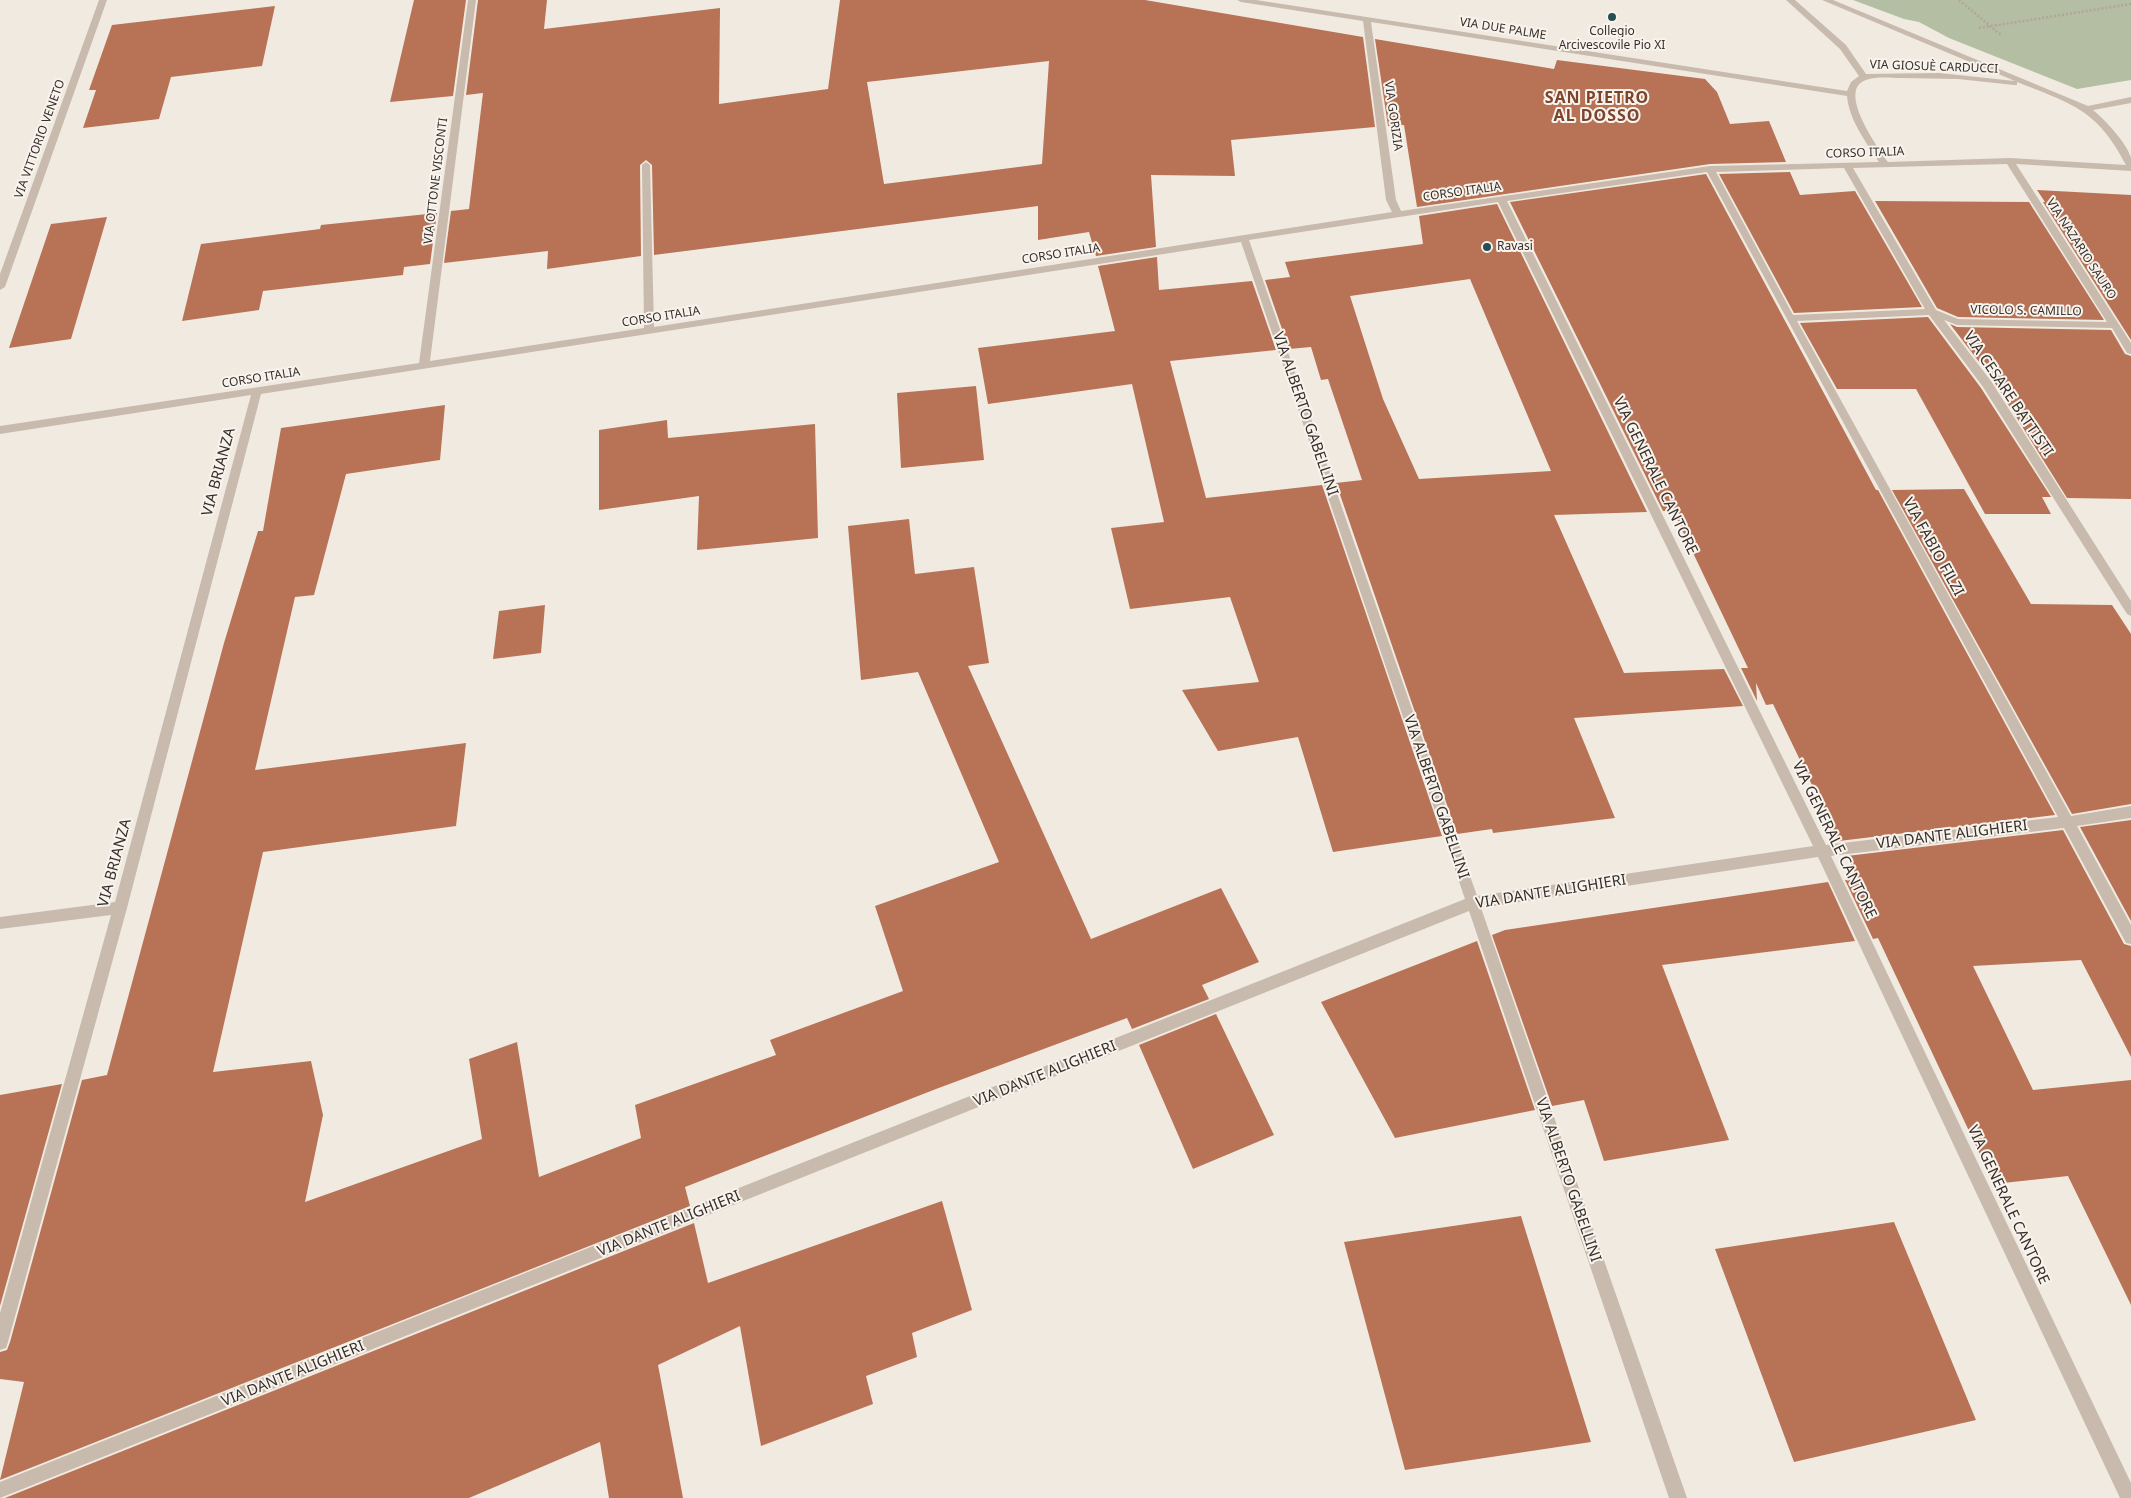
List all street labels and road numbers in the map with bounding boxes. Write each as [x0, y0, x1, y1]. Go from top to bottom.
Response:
street label: VIA DUE PALME [1459, 15, 1547, 43]
street label: VIA GIOSUÈ CARDUCCI [1869, 58, 1999, 76]
street label: VIA VITTORIO VENETO [12, 78, 68, 200]
street label: VIA GORIZIA [1381, 80, 1405, 152]
street label: VIA OTTONE VISCONTI [421, 117, 451, 245]
street label: CORSO ITALIA [1825, 144, 1905, 162]
street label: CORSO ITALIA [1422, 179, 1502, 205]
street label: VIA NAZARIO SAURO [2043, 196, 2119, 302]
street label: CORSO ITALIA [1021, 241, 1101, 267]
street label: VICOLO S. CAMILLO [1970, 303, 2082, 319]
street label: CORSO ITALIA [621, 304, 701, 330]
street label: VIA CESARE BATTISTI [1959, 328, 2057, 460]
street label: VIA ALBERTO GABELLINI [1268, 330, 1342, 498]
street label: CORSO ITALIA [221, 365, 301, 391]
street label: VIA GENERALE CANTORE [1609, 394, 1701, 558]
street label: VIA BRIANZA [199, 426, 239, 518]
street label: VIA FABIO FILZI [1899, 495, 1967, 599]
street label: VIA ALBERTO GABELLINI [1399, 713, 1473, 881]
street label: VIA GENERALE CANTORE [1788, 758, 1880, 922]
street label: VIA BRIANZA [95, 817, 135, 909]
street label: VIA DANTE ALIGHIERI [1875, 817, 2029, 853]
street label: VIA DANTE ALIGHIERI [1474, 871, 1628, 913]
street label: VIA DANTE ALIGHIERI [971, 1037, 1119, 1111]
street label: VIA ALBERTO GABELLINI [1531, 1096, 1605, 1264]
street label: VIA GENERALE CANTORE [1963, 1123, 2053, 1287]
street label: VIA DANTE ALIGHIERI [595, 1187, 743, 1261]
street label: VIA DANTE ALIGHIERI [219, 1337, 367, 1411]

